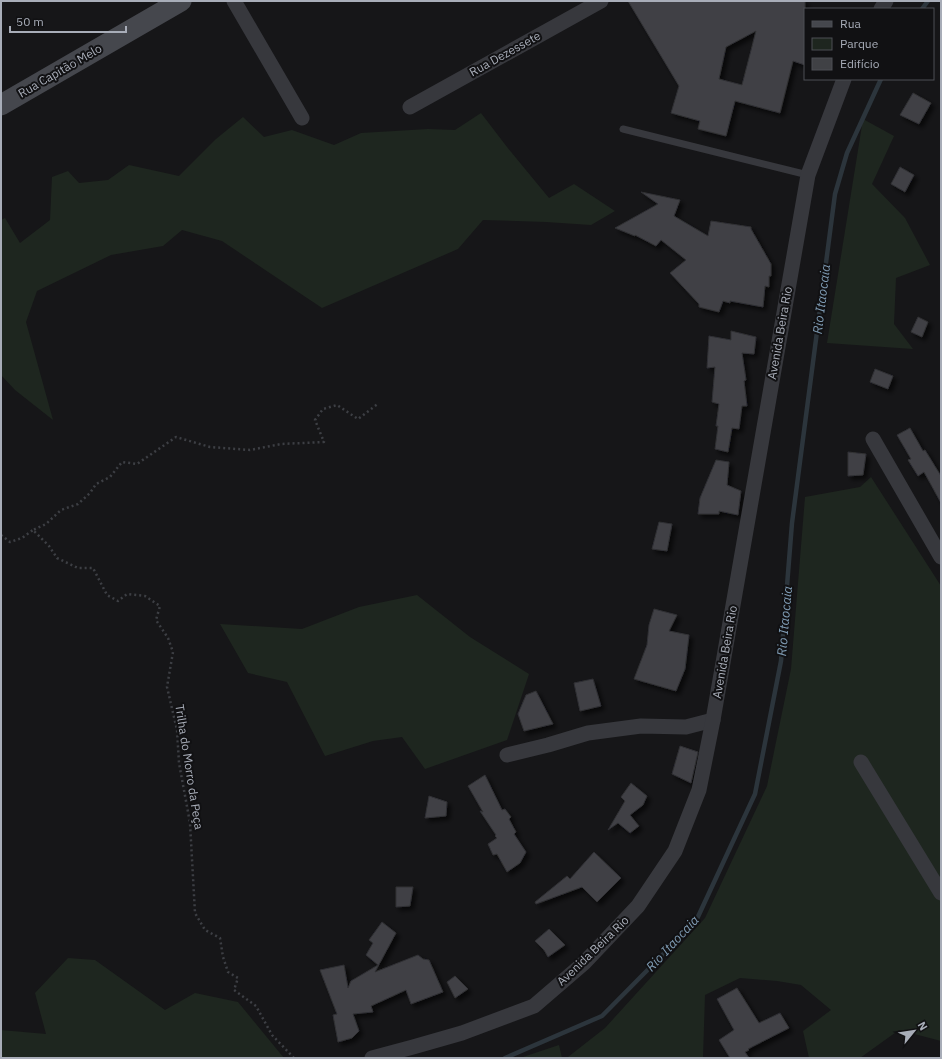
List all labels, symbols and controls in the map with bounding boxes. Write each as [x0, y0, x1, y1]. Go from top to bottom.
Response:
scale bar [10, 8, 126, 34]
legend [804, 8, 934, 80]
text: 50 m [16, 14, 44, 29]
text: Rua [840, 16, 861, 31]
street label: Rua Dezessete [466, 28, 543, 79]
text: Parque [840, 36, 879, 51]
street label: Rua Capitão Melo [15, 40, 104, 101]
text: Edifício [840, 56, 880, 71]
water label: Rio Itaocaia [809, 263, 834, 335]
street label: Avenida Beira Rio [764, 285, 795, 381]
water label: Rio Itaocaia [773, 585, 796, 657]
street label: Avenida Beira Rio [709, 604, 740, 700]
street label: Trilha do Morro da Peça [172, 703, 207, 831]
street label: Avenida Beira Rio [554, 912, 632, 989]
water label: Rio Itaocaia [642, 912, 703, 975]
north arrow [894, 1011, 934, 1051]
text: N [915, 1019, 931, 1033]

